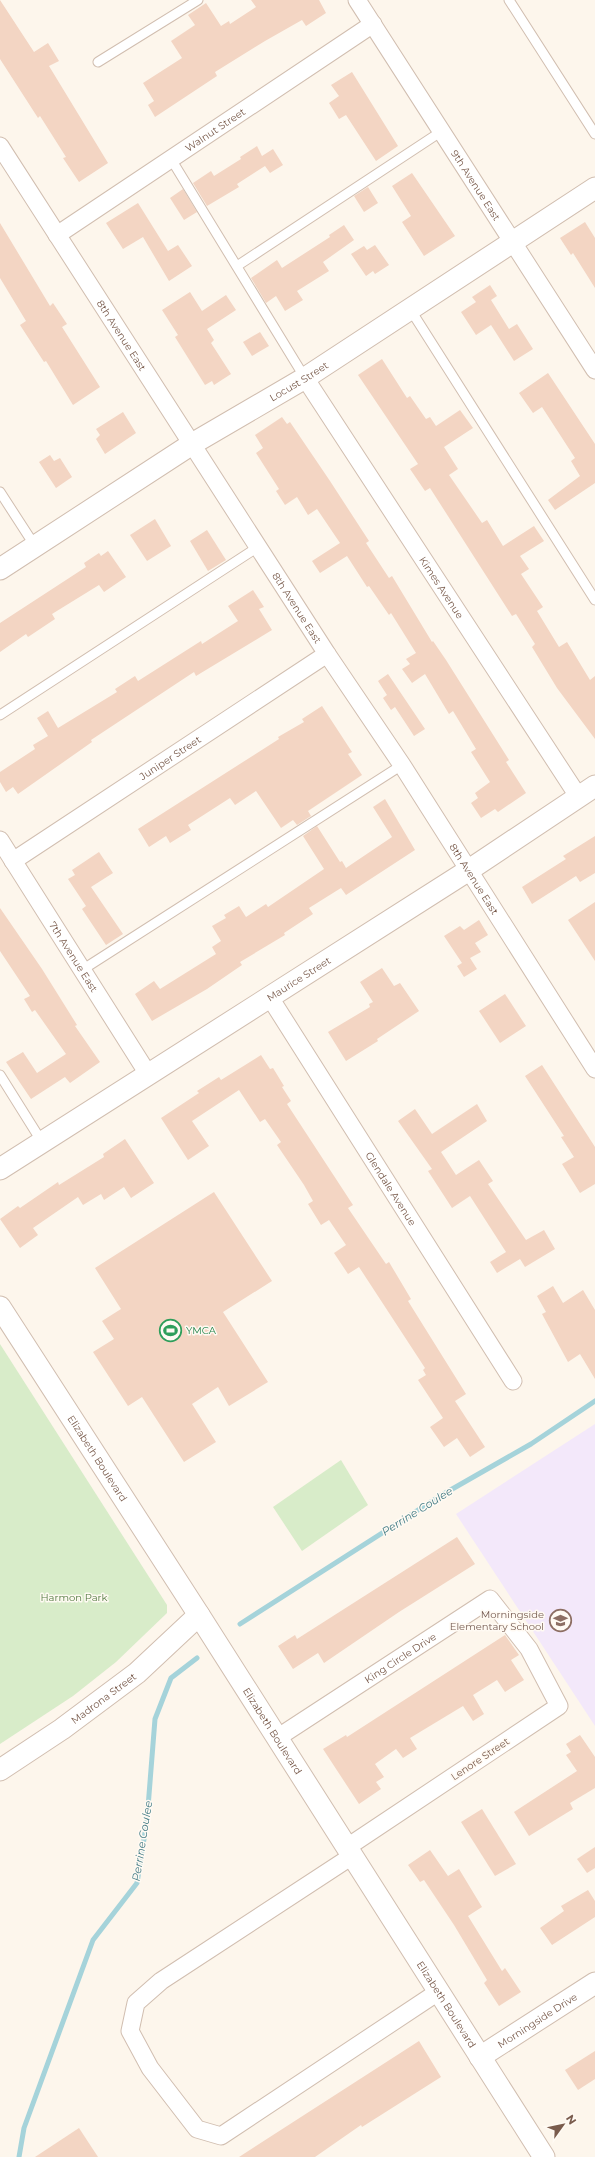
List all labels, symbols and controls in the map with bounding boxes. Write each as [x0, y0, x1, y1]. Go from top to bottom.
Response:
street label: Walnut Street [182, 105, 248, 154]
street label: 9th Avenue East [448, 147, 504, 223]
street label: 8th Avenue East [94, 297, 149, 373]
street label: Locust Street [267, 358, 330, 404]
street label: Kimes Avenue [417, 554, 467, 621]
street label: 8th Avenue East [270, 570, 325, 646]
street label: Juniper Street [136, 733, 203, 783]
street label: 8th Avenue East [447, 841, 502, 917]
street label: 7th Avenue East [47, 919, 101, 994]
street label: Maurice Street [264, 954, 333, 1004]
street label: Glendale Avenue [363, 1149, 419, 1228]
sports icon: YMCA [158, 1317, 184, 1343]
place label: YMCA [186, 1324, 217, 1337]
street label: Elizabeth Boulevard [65, 1412, 130, 1504]
water label: Perrine Coulee [379, 1483, 455, 1538]
park label: Harmon Park [40, 1591, 108, 1604]
school or university icon: Morningside Elementary School [547, 1607, 573, 1633]
place label: Morningside Elementary School [450, 1608, 544, 1633]
street label: King Circle Drive [362, 1630, 438, 1686]
street label: Madrona Street [68, 1670, 139, 1727]
street label: Elizabeth Boulevard [240, 1685, 305, 1777]
street label: Lenore Street [448, 1735, 512, 1783]
water label: Perrine Coulee [129, 1799, 155, 1882]
street label: Elizabeth Boulevard [414, 1958, 479, 2050]
street label: Morningside Drive [495, 1990, 579, 2051]
north arrow [543, 2105, 583, 2145]
text: N [563, 2112, 580, 2127]

